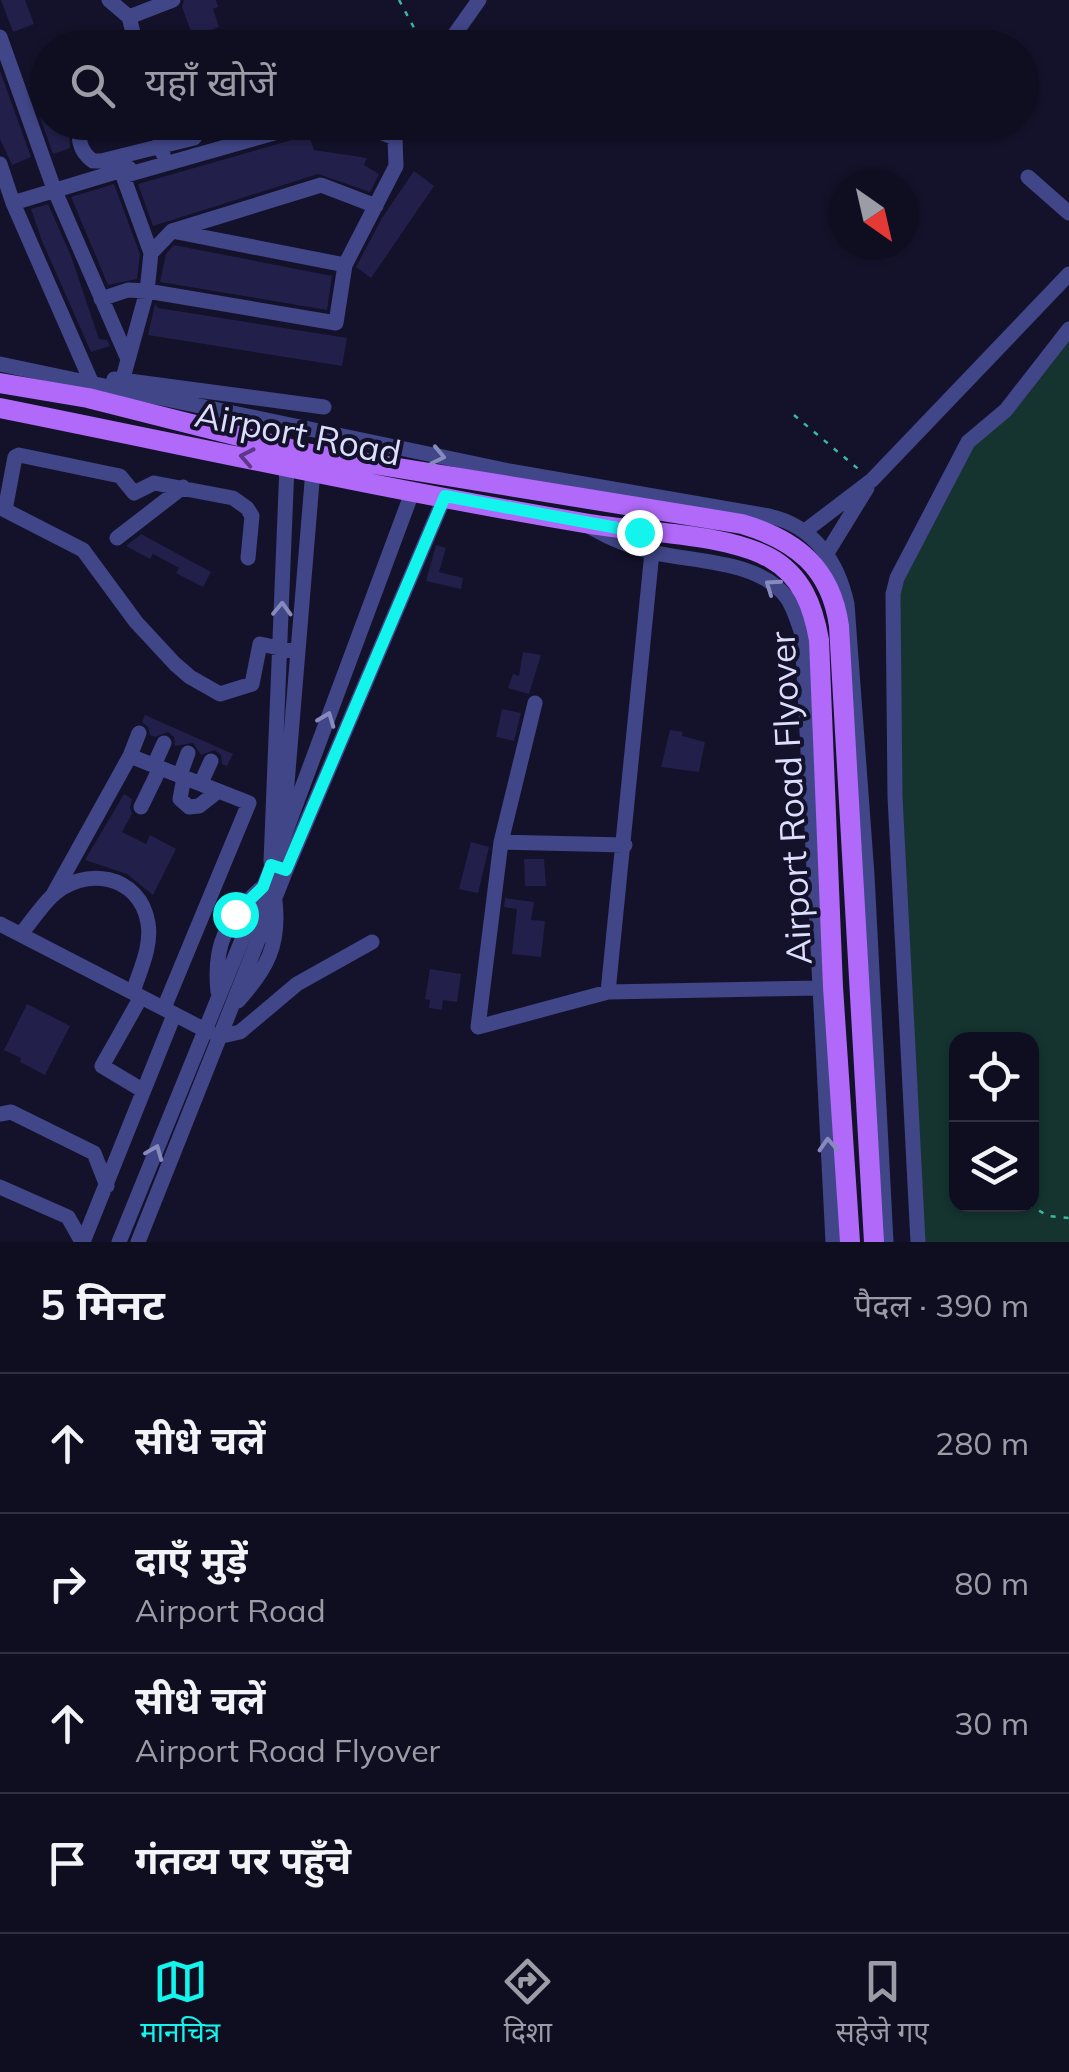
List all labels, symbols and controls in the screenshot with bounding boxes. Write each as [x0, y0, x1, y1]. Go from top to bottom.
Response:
search box [30, 30, 1039, 140]
icon: search [65, 58, 120, 113]
text: यहाँ खोजें [145, 58, 276, 106]
north arrow [829, 170, 919, 260]
street label: Airport Road [192, 392, 405, 475]
one-way arrow [429, 444, 446, 465]
one-way arrow [239, 447, 255, 468]
route end [617, 510, 663, 556]
one-way arrow [765, 580, 783, 598]
one-way arrow [272, 600, 293, 616]
street label: Airport Road Flyover [759, 630, 821, 966]
one-way arrow [315, 712, 336, 729]
route start [213, 892, 259, 938]
map controls [949, 1032, 1039, 1212]
button: locate [949, 1032, 1039, 1122]
button: layers [949, 1122, 1039, 1212]
one-way arrow [818, 1136, 839, 1152]
one-way arrow [144, 1144, 164, 1161]
text: 5 मिनट [40, 1278, 165, 1331]
text: पैदल · 390 m [854, 1285, 1029, 1325]
icon: ahead [40, 1416, 95, 1471]
text: सीधे चलें [135, 1416, 265, 1464]
text: 280 m [935, 1423, 1029, 1463]
text: दाएँ मुड़ें [135, 1536, 247, 1584]
icon: right [40, 1556, 95, 1611]
text: 80 m [954, 1563, 1029, 1603]
text: Airport Road [135, 1590, 326, 1630]
text: सीधे चलें [135, 1676, 265, 1724]
icon: ahead [40, 1696, 95, 1751]
text: 30 m [954, 1703, 1029, 1743]
text: Airport Road Flyover [135, 1730, 440, 1770]
icon: arrive [40, 1836, 95, 1891]
text: गंतव्य पर पहुँचे [135, 1836, 351, 1884]
tab: मानचित्र [140, 1954, 220, 2053]
tab: दिशा [500, 1954, 555, 2053]
tab: सहेजे गए [836, 1954, 929, 2053]

